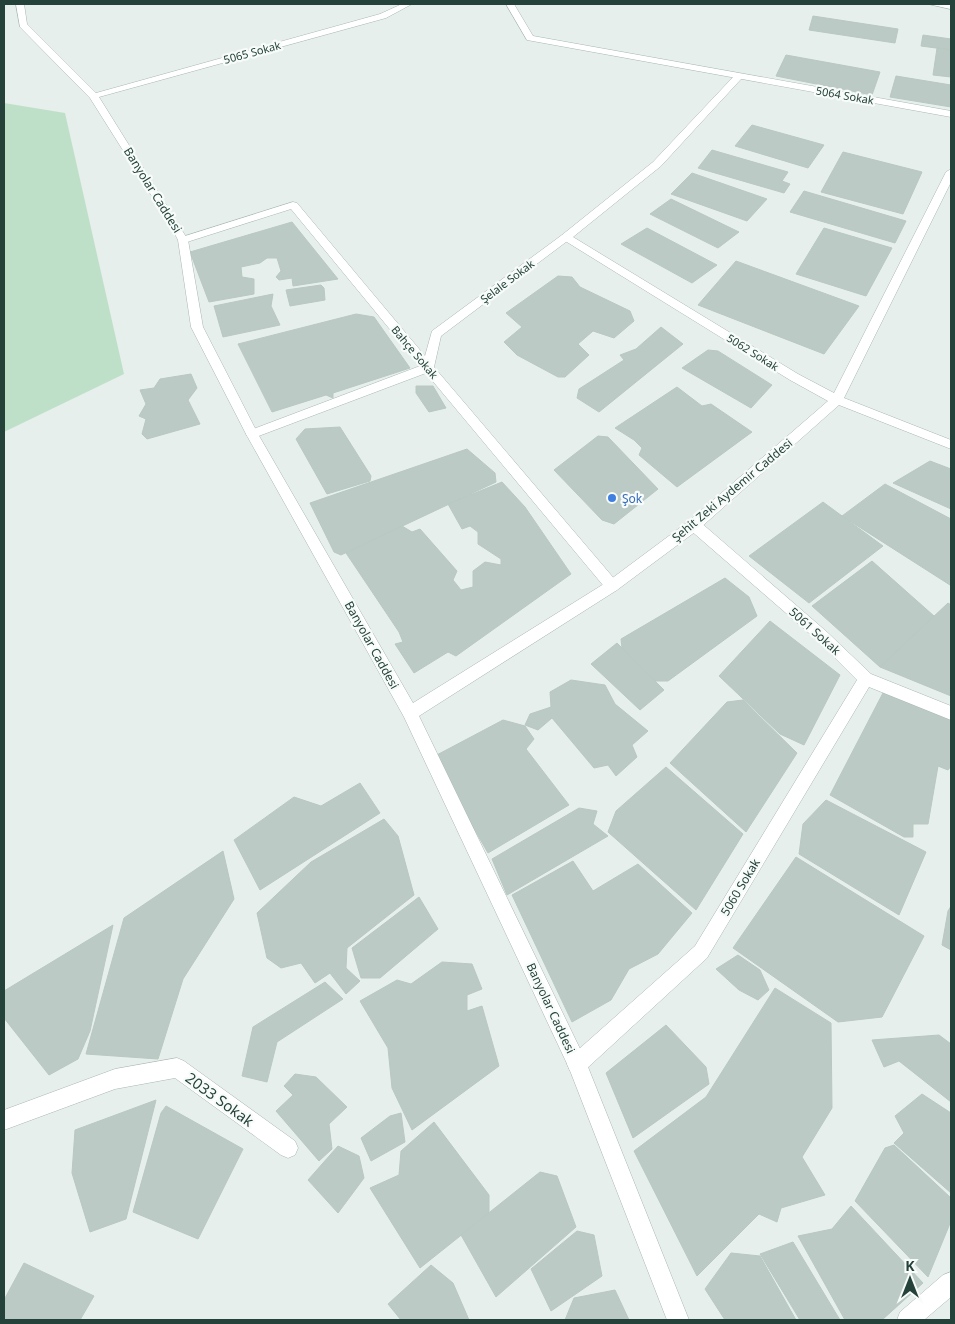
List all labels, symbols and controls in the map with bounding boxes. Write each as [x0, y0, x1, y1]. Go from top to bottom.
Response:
street label: 5065 Sokak [222, 37, 282, 67]
street label: 5064 Sokak [815, 83, 875, 107]
street label: Banyolar Caddesi [120, 144, 186, 236]
street label: Şelale Sokak [477, 256, 537, 306]
street label: Bahçe Sokak [388, 322, 442, 382]
street label: 5062 Sokak [724, 330, 782, 374]
street label: Şehit Zeki Aydemir Caddesi [668, 434, 796, 546]
place label: Şok [622, 490, 643, 507]
marker: Şok [606, 492, 618, 504]
street label: Banyolar Caddesi [341, 598, 403, 692]
street label: 5061 Sokak [786, 603, 845, 659]
street label: 5060 Sokak [716, 855, 764, 919]
street label: Banyolar Caddesi [523, 960, 579, 1056]
street label: 2033 Sokak [182, 1067, 258, 1131]
north arrow [885, 1254, 935, 1304]
text: K [905, 1256, 915, 1275]

